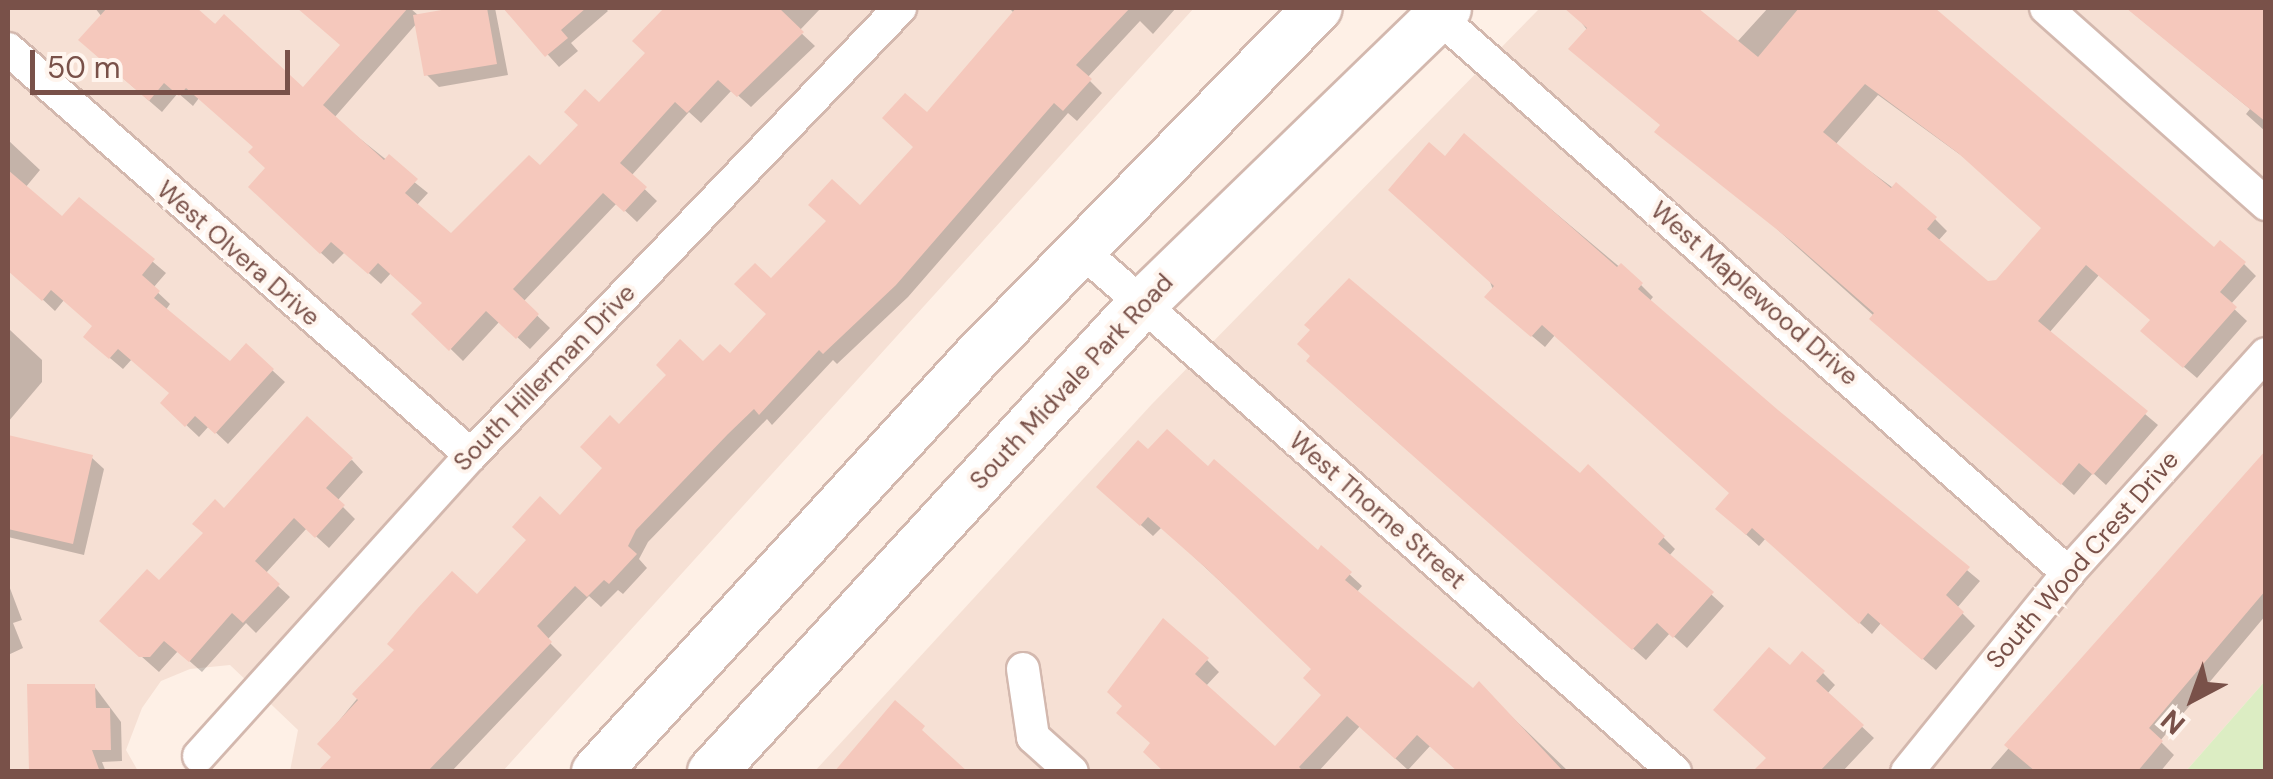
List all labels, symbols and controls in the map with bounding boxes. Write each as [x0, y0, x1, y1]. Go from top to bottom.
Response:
scale bar [35, 30, 295, 92]
text: 50 m [47, 48, 121, 87]
street label: West Olvera Drive [150, 175, 326, 333]
street label: West Maplewood Drive [1644, 196, 1864, 392]
street label: South Midvale Park Road [964, 268, 1180, 496]
street label: South Hillerman Drive [448, 278, 642, 478]
street label: West Thorne Street [1283, 426, 1471, 596]
street label: South Wood Crest Drive [1981, 445, 2185, 675]
north arrow [2143, 649, 2243, 749]
text: N [2153, 701, 2193, 743]

